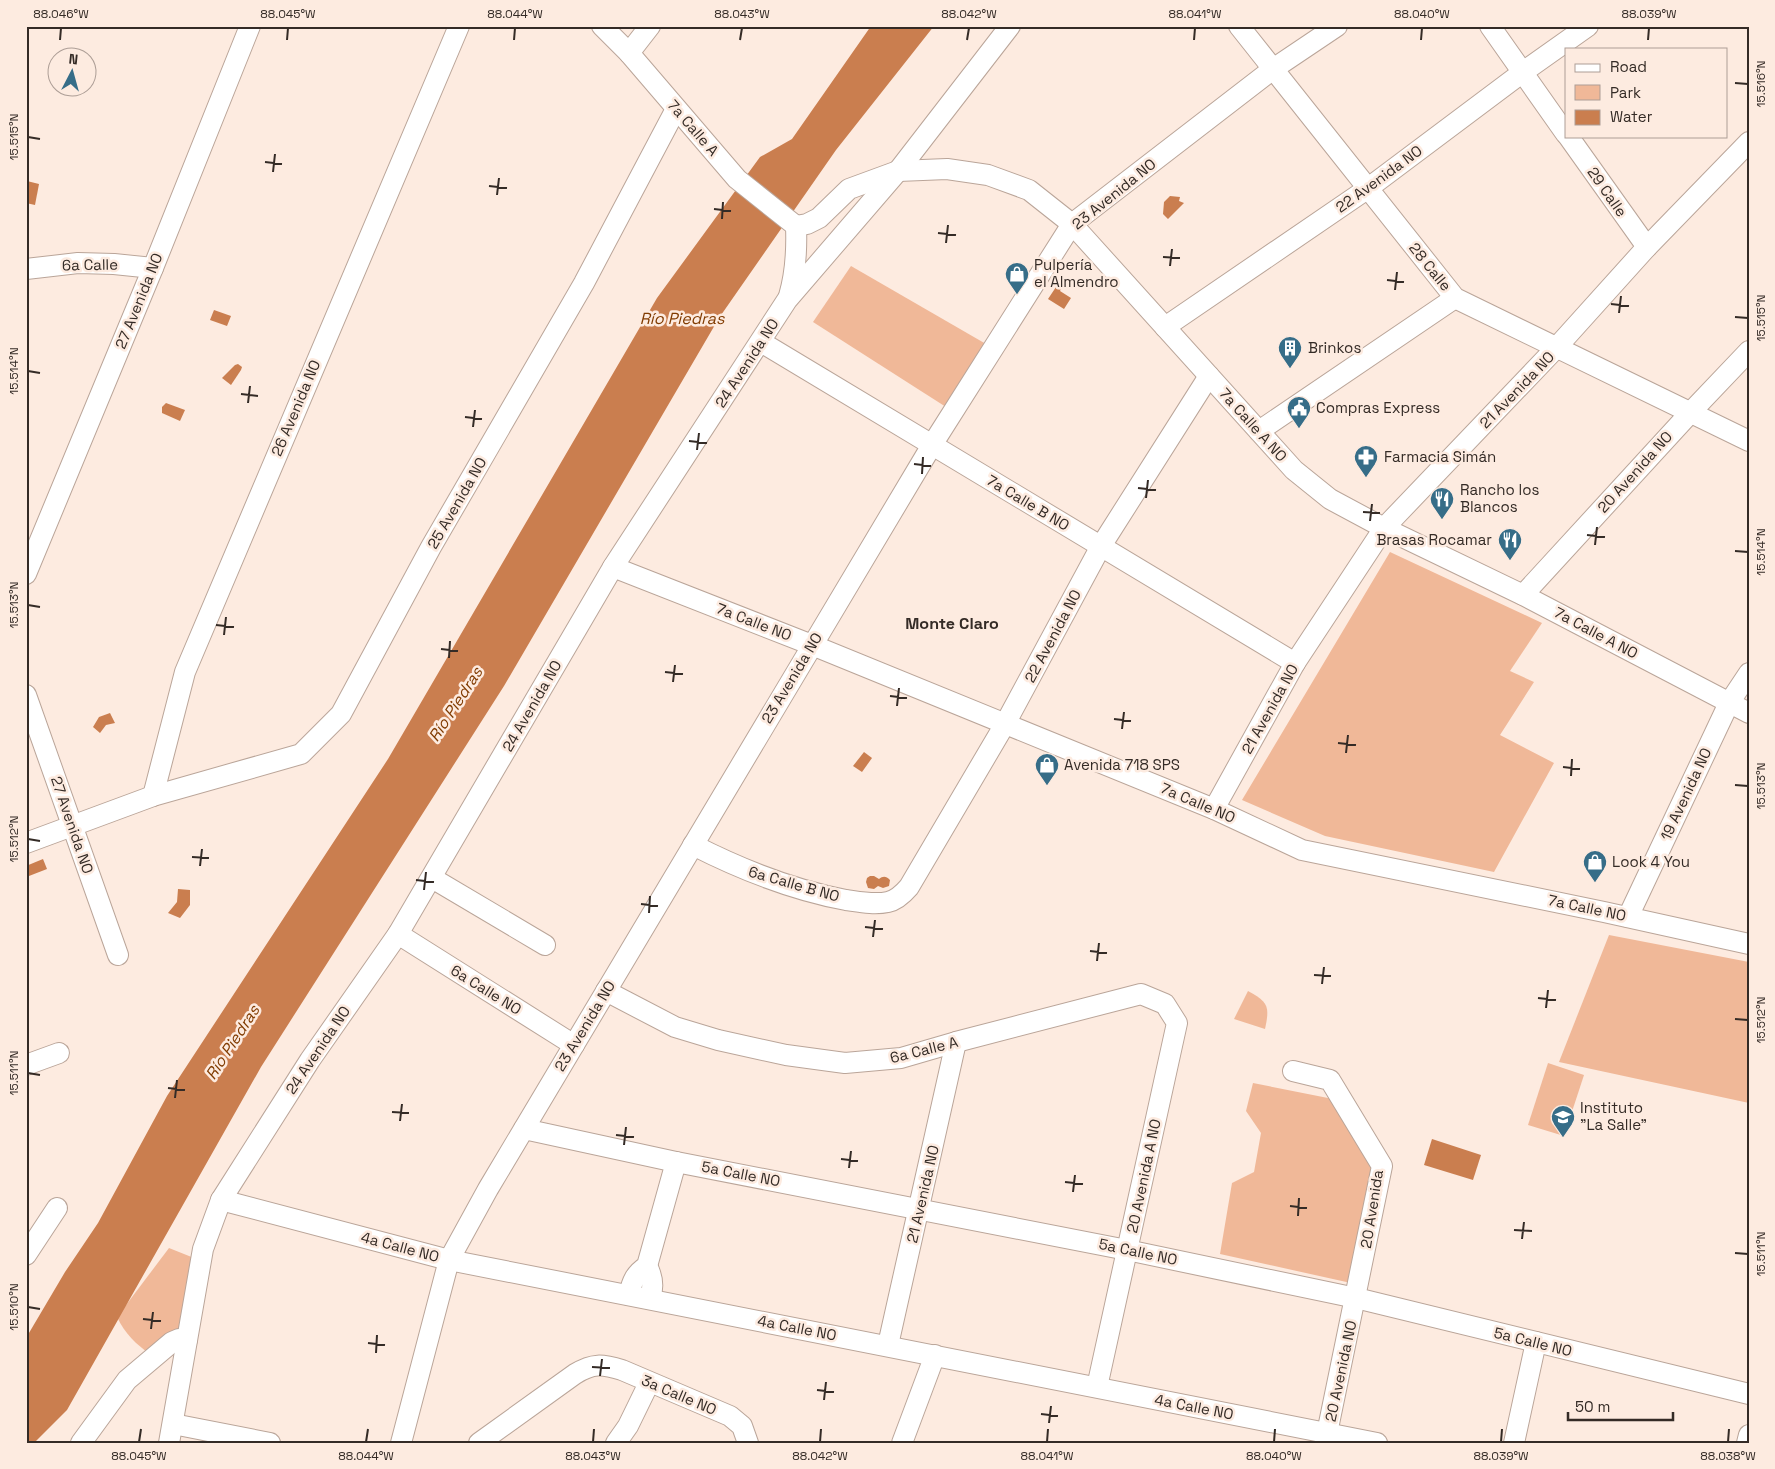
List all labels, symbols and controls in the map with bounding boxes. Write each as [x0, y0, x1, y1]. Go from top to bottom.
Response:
text: 88.046°W [33, 6, 89, 22]
text: 88.045°W [260, 6, 316, 22]
text: 88.044°W [487, 6, 543, 22]
text: 88.043°W [714, 6, 770, 22]
text: 88.042°W [941, 6, 997, 22]
text: 88.041°W [1169, 6, 1222, 22]
text: 88.040°W [1394, 6, 1450, 22]
text: 88.039°W [1621, 6, 1677, 22]
north arrow [48, 48, 98, 98]
legend [1565, 48, 1728, 138]
text: N [68, 50, 79, 69]
text: Road [1610, 57, 1647, 76]
text: 15.516°N [1753, 60, 1769, 108]
text: Park [1610, 83, 1641, 102]
street label: 7a Calle A [664, 96, 723, 160]
text: Water [1610, 107, 1653, 126]
text: 15.515°N [6, 114, 22, 161]
street label: 22 Avenida NO [1332, 141, 1426, 216]
street label: 23 Avenida NO [1068, 154, 1160, 233]
street label: 29 Calle [1583, 163, 1631, 220]
street label: 28 Calle [1405, 239, 1456, 295]
street label: 27 Avenida NO [111, 250, 166, 352]
street label: 6a Calle [62, 255, 118, 274]
place label: Pulpería el Almendro [1034, 255, 1119, 291]
shop icon: Pulpería el Almendro [1004, 261, 1030, 295]
text: 15.515°N [1753, 295, 1769, 342]
water label: Río Piedras [640, 308, 725, 329]
street label: 24 Avenida NO [711, 315, 782, 411]
building icon: Brinkos [1277, 335, 1303, 369]
place label: Brinkos [1308, 338, 1361, 357]
text: 15.514°N [6, 347, 22, 395]
street label: 21 Avenida NO [1475, 347, 1558, 432]
street label: 26 Avenida NO [267, 357, 324, 459]
street label: 7a Calle A NO [1215, 384, 1291, 465]
public building icon: Compras Express [1286, 395, 1312, 429]
place label: Compras Express [1316, 398, 1440, 417]
street label: 20 Avenida NO [1593, 427, 1676, 516]
pharmacy icon: Farmacia Simán [1353, 444, 1379, 478]
place label: Farmacia Simán [1384, 447, 1496, 466]
street label: 25 Avenida NO [423, 454, 490, 552]
street label: 7a Calle B NO [983, 470, 1073, 535]
place label: Rancho los Blancos [1460, 480, 1540, 516]
restaurant icon: Rancho los Blancos [1429, 486, 1455, 520]
restaurant icon: Brasas Rocamar [1497, 527, 1523, 561]
text: 15.514°N [1753, 528, 1769, 576]
place label: Brasas Rocamar [1376, 530, 1492, 549]
text: 15.513°N [6, 581, 22, 629]
street label: 22 Avenida NO [1020, 586, 1085, 686]
street label: 7a Calle NO [714, 598, 795, 645]
street label: 7a Calle A NO [1551, 603, 1641, 663]
district label: Monte Claro [905, 613, 999, 634]
street label: 23 Avenida NO [757, 629, 826, 727]
street label: 24 Avenida NO [498, 657, 565, 755]
street label: 21 Avenida NO [1237, 660, 1302, 757]
water label: Río Piedras [424, 663, 488, 745]
street label: 19 Avenida NO [1656, 744, 1715, 843]
shop icon: Avenida 718 SPS [1034, 752, 1060, 786]
place label: Avenida 718 SPS [1064, 755, 1180, 774]
text: 15.513°N [1753, 762, 1769, 810]
street label: 27 Avenida NO [47, 774, 98, 876]
street label: 7a Calle NO [1158, 778, 1238, 827]
text: 15.512°N [6, 815, 22, 863]
shop icon: Look 4 You [1582, 849, 1608, 883]
place label: Look 4 You [1612, 852, 1690, 871]
street label: 6a Calle B NO [746, 861, 842, 906]
street label: 7a Calle NO [1546, 890, 1628, 925]
street label: 6a Calle NO [447, 960, 525, 1019]
street label: 23 Avenida NO [550, 977, 619, 1075]
text: 15.512°N [1753, 996, 1769, 1044]
water label: Río Piedras [201, 1001, 265, 1083]
street label: 24 Avenida NO [281, 1002, 354, 1098]
street label: 6a Calle A [888, 1032, 960, 1067]
text: 15.511°N [6, 1051, 22, 1095]
place label: Instituto "La Salle" [1580, 1098, 1647, 1134]
school or university icon: Instituto "La Salle" [1550, 1104, 1576, 1138]
street label: 20 Avenida A NO [1122, 1117, 1165, 1235]
street label: 21 Avenida NO [902, 1143, 943, 1245]
street label: 5a Calle NO [700, 1157, 782, 1190]
street label: 20 Avenida [1356, 1168, 1387, 1250]
street label: 4a Calle NO [359, 1227, 441, 1266]
text: 15.511°N [1753, 1232, 1769, 1276]
street label: 5a Calle NO [1097, 1234, 1179, 1269]
text: 15.510°N [6, 1283, 22, 1331]
street label: 4a Calle NO [756, 1311, 838, 1344]
street label: 20 Avenida NO [1320, 1318, 1361, 1423]
street label: 5a Calle NO [1492, 1323, 1574, 1360]
street label: 3a Calle NO [639, 1370, 720, 1419]
scale bar [1568, 1389, 1672, 1421]
street label: 4a Calle NO [1153, 1390, 1235, 1423]
text: 50 m [1575, 1397, 1610, 1416]
text: 88.045°W [111, 1448, 167, 1464]
text: 88.044°W [338, 1448, 394, 1464]
text: 88.043°W [565, 1448, 621, 1464]
text: 88.042°W [792, 1448, 848, 1464]
text: 88.041°W [1021, 1448, 1074, 1464]
text: 88.040°W [1246, 1448, 1302, 1464]
text: 88.039°W [1473, 1448, 1529, 1464]
text: 88.038°W [1700, 1448, 1756, 1464]

